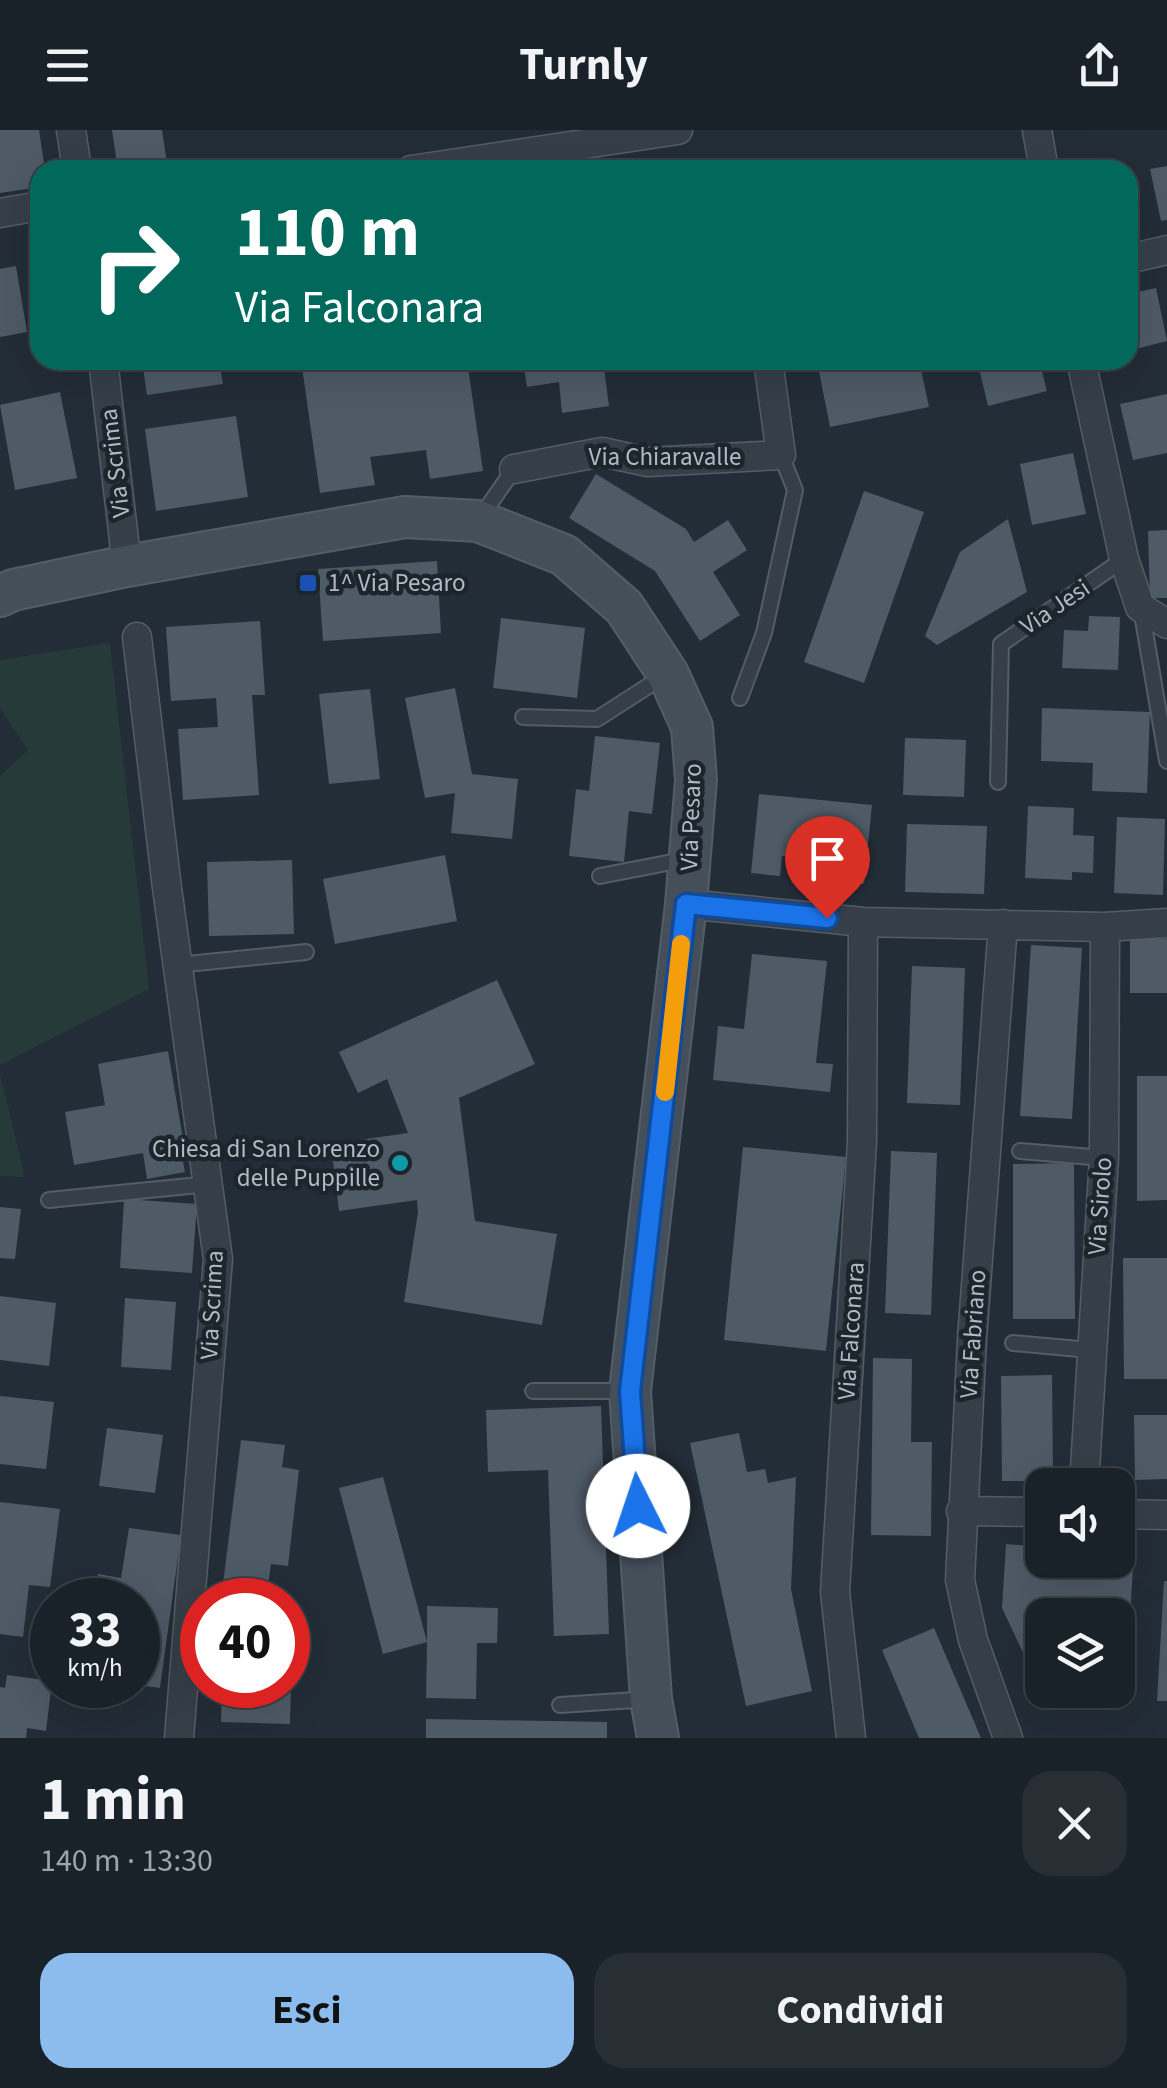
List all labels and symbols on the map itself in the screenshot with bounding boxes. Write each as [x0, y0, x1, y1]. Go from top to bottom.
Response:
street label: Via Scrima [90, 406, 140, 520]
street label: Via Chiaravalle [589, 439, 741, 475]
place label: 1^ Via Pesaro [328, 565, 465, 601]
street label: Via Jesi [1013, 570, 1097, 644]
marker: 1^ Via Pesaro [297, 572, 319, 594]
street label: Via Pesaro [671, 763, 711, 871]
pin [785, 816, 870, 919]
place label: Chiesa di San Lorenzo delle Puppille [152, 1131, 380, 1196]
marker: Chiesa di San Lorenzo delle Puppille [389, 1152, 411, 1174]
street label: Via Sirolo [1079, 1156, 1121, 1256]
street label: Via Scrima [191, 1249, 233, 1361]
street label: Via Falconara [828, 1261, 874, 1401]
street label: Via Fabriano [951, 1268, 995, 1400]
position arrow [586, 1454, 690, 1558]
speed limit sign: 40 [180, 1578, 310, 1708]

